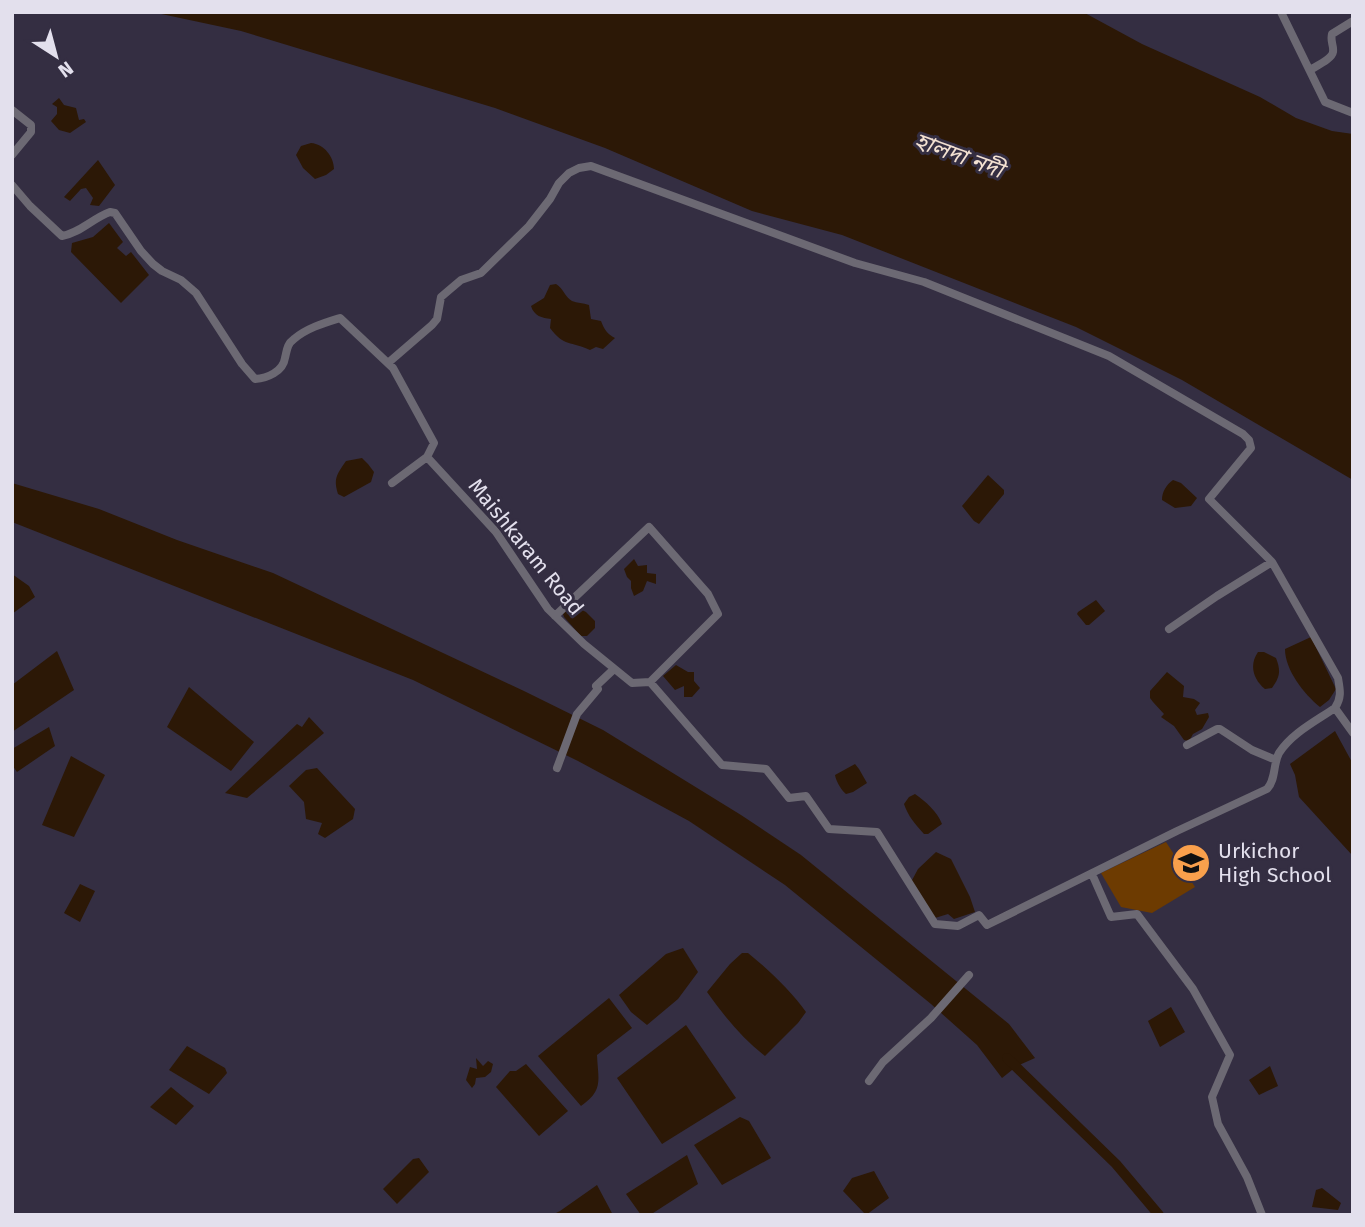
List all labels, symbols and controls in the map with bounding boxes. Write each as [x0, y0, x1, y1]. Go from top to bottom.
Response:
north arrow [21, 21, 91, 91]
text: N [54, 56, 78, 82]
water label: হালদা নদী [911, 126, 1011, 185]
street label: Maishkaram Road [463, 473, 589, 621]
place label: Urkichor High School [1218, 838, 1331, 888]
school or university icon: Urkichor High School [1170, 842, 1212, 884]

